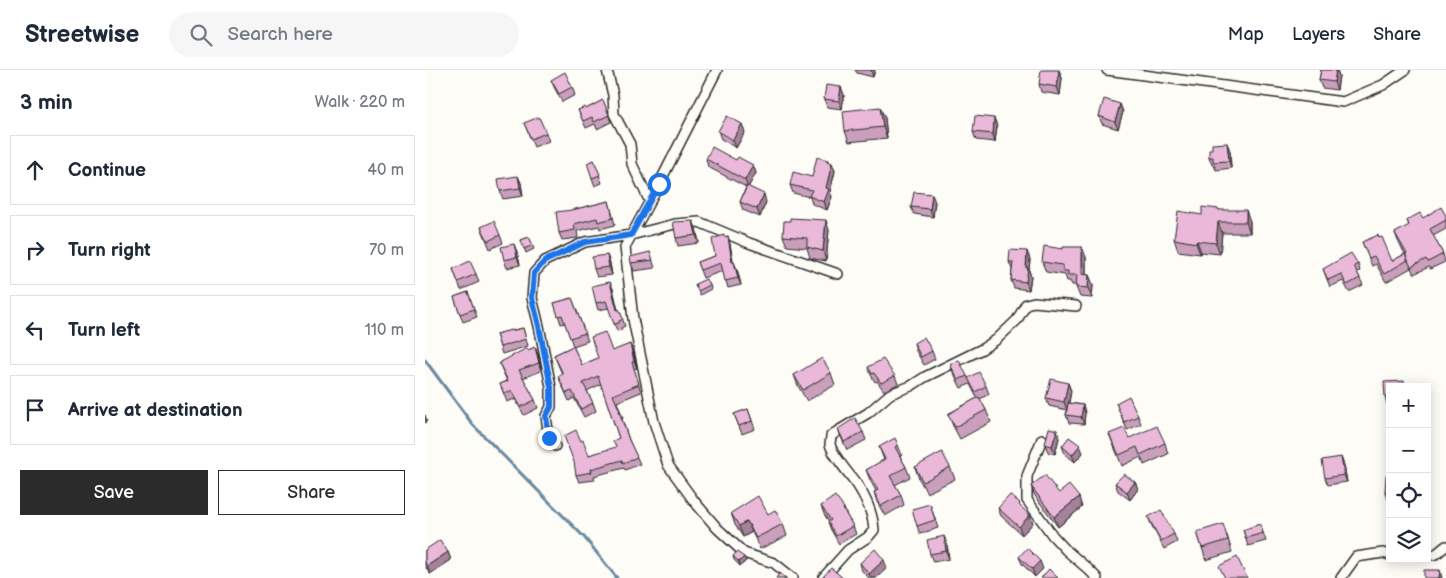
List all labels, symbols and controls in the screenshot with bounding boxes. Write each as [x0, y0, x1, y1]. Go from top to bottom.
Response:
search box [169, 12, 519, 57]
text: Streetwise [25, 20, 139, 49]
icon: search [187, 21, 215, 49]
text: Search here [227, 23, 333, 46]
text: Map [1228, 24, 1264, 45]
text: Layers [1292, 24, 1345, 45]
text: Share [1373, 24, 1421, 45]
text: 3 min [20, 90, 73, 115]
text: Walk · 220 m [315, 93, 405, 112]
icon: ahead [21, 156, 49, 184]
text: Continue [68, 159, 146, 182]
text: 40 m [367, 161, 404, 180]
route start [648, 173, 671, 196]
icon: right [21, 236, 49, 264]
text: Turn right [68, 239, 151, 262]
text: 70 m [369, 241, 404, 260]
icon: left [21, 316, 49, 344]
text: Turn left [68, 319, 140, 342]
text: 110 m [365, 321, 404, 340]
map controls [1386, 383, 1431, 563]
button: + [1386, 383, 1431, 428]
icon: arrive [21, 396, 49, 424]
text: Arrive at destination [68, 399, 243, 422]
route end [538, 427, 561, 450]
button: − [1386, 428, 1431, 473]
button: Save [20, 470, 208, 515]
button: Share [218, 470, 405, 515]
button: locate [1386, 473, 1431, 518]
button: layers [1386, 518, 1431, 563]

